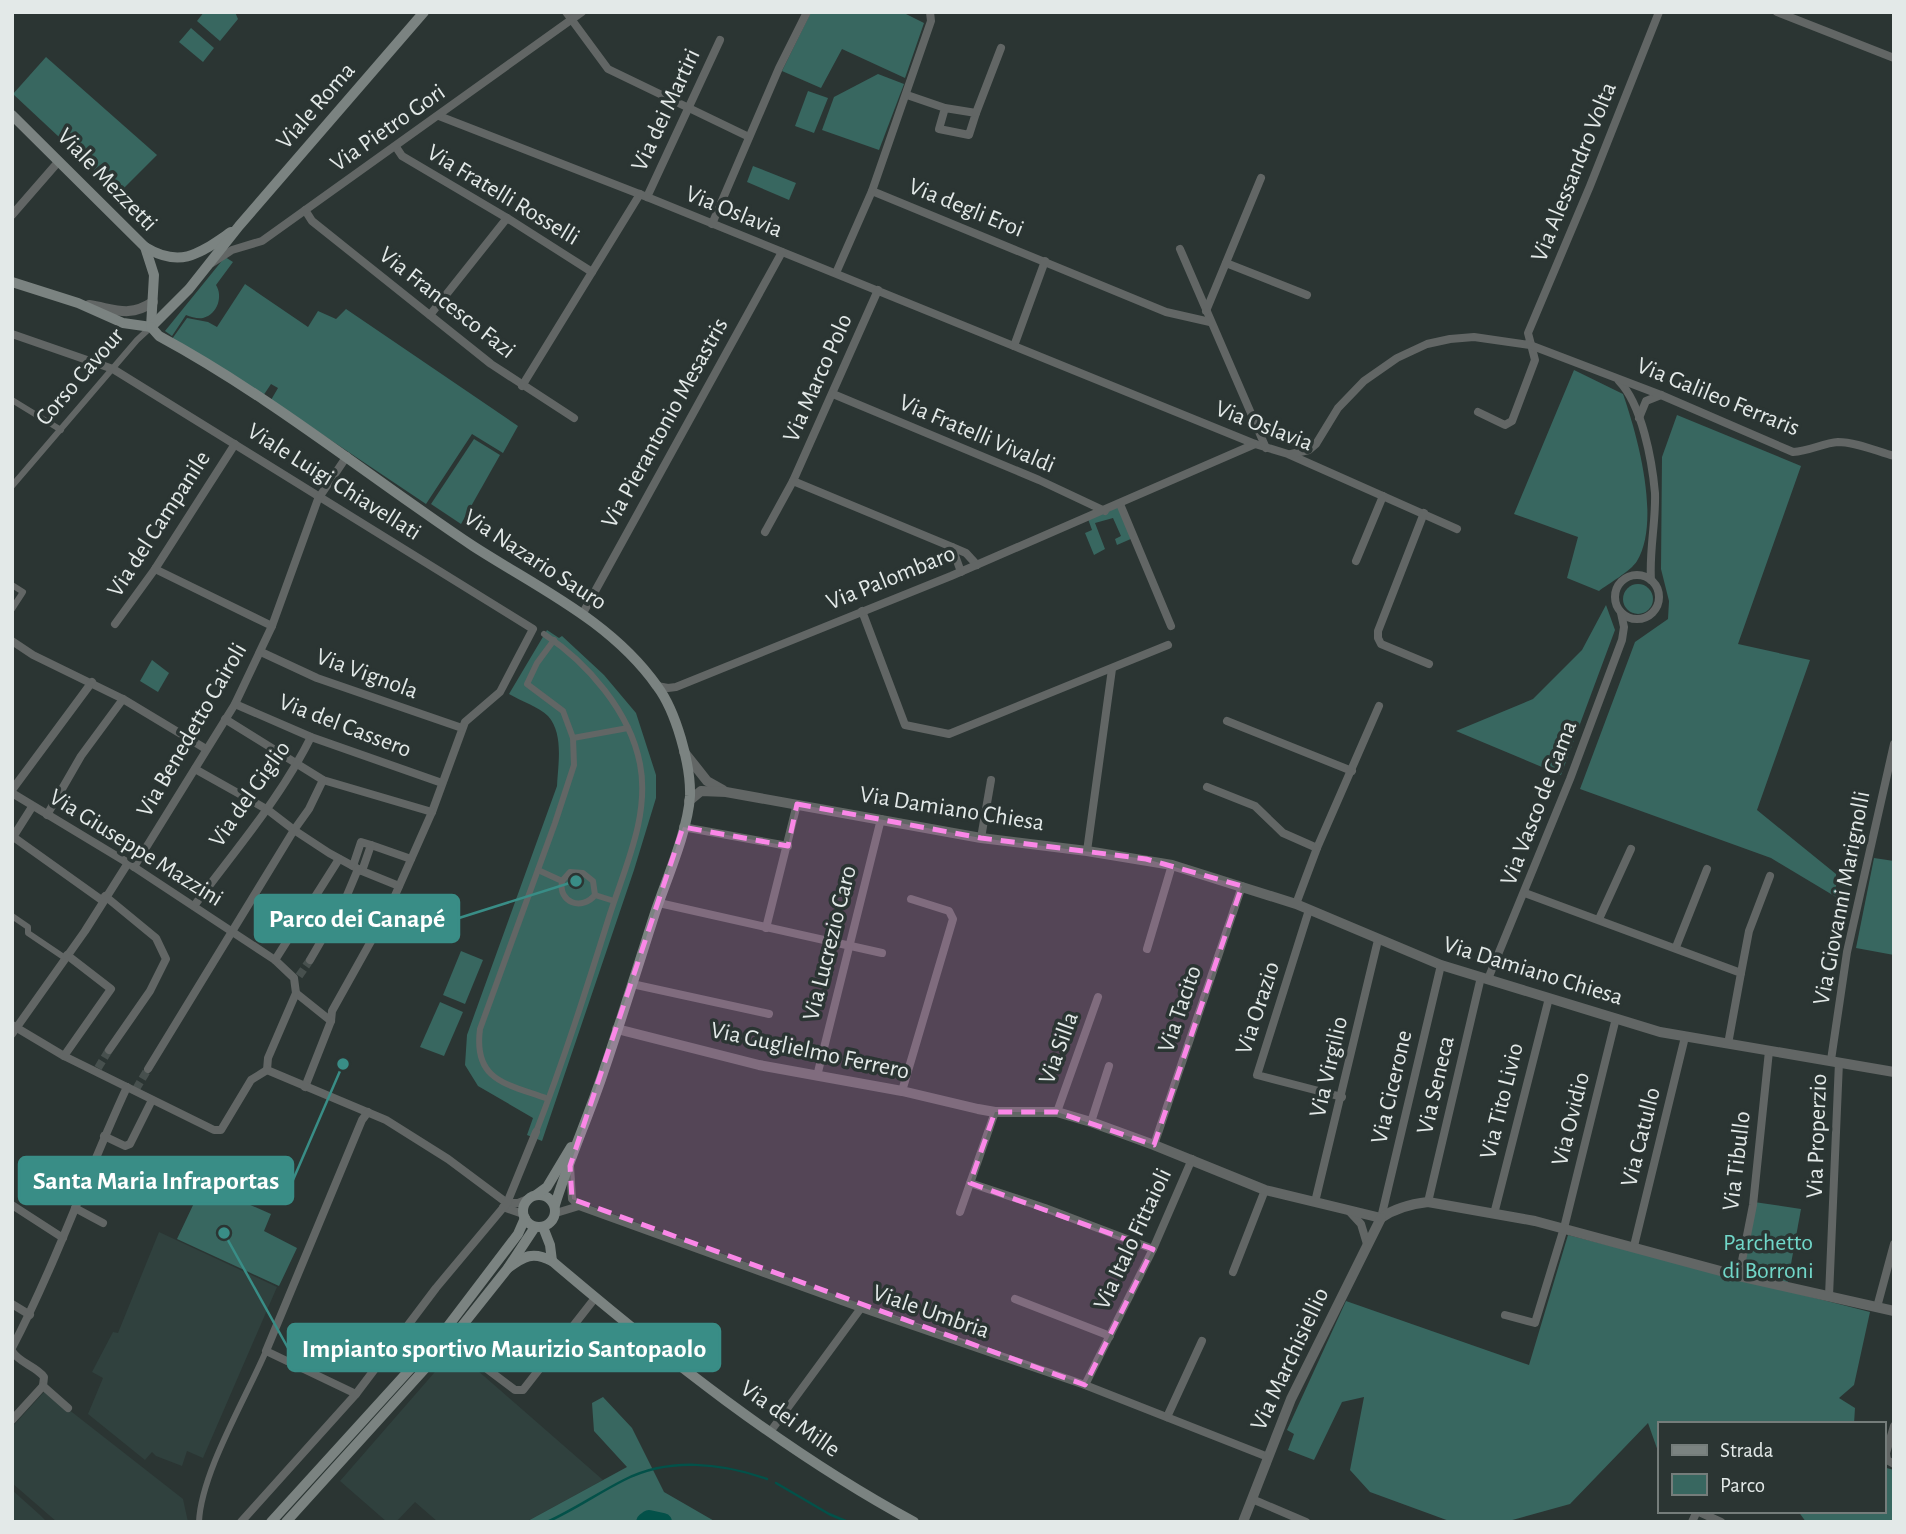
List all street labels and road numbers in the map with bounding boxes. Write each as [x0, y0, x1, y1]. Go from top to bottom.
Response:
street label: Via dei Martiri [627, 45, 705, 175]
street label: Viale Roma [272, 58, 360, 154]
street label: Via Alessandro Volta [1527, 79, 1621, 265]
street label: Via Pietro Gori [326, 80, 450, 176]
street label: Viale Mezzetti [52, 124, 162, 236]
street label: Via Fratelli Rosselli [423, 140, 583, 250]
street label: Via degli Eroi [905, 174, 1027, 242]
street label: Via Oslavia [682, 182, 786, 242]
street label: Via Francesco Fazi [374, 243, 520, 363]
street label: Via Marco Polo [779, 310, 857, 446]
street label: Via Pierantonio Mesastris [597, 314, 733, 532]
street label: Corso Cavour [31, 323, 129, 430]
street label: Via Galileo Ferraris [1633, 353, 1803, 441]
street label: Via Fratelli Vivaldi [896, 390, 1058, 478]
street label: Via Oslavia [1212, 396, 1316, 456]
street label: Viale Luigi Chiavellati [243, 419, 425, 545]
street label: Via del Campanile [103, 447, 215, 601]
street label: Via Nazario Sauro [459, 505, 611, 615]
street label: Via Palombaro [823, 541, 959, 615]
street label: Via Benedetto Cairoli [133, 639, 251, 821]
street label: Via Vignola [313, 644, 421, 704]
street label: Via del Cassero [275, 690, 415, 762]
street label: Via Vasco de Gama [1497, 717, 1581, 889]
street label: Via del Giglio [205, 737, 295, 851]
street label: Via Damiano Chiesa [858, 783, 1046, 835]
street label: Via Giuseppe Mazzini [45, 785, 227, 911]
street label: Via Giovanni Marignolli [1809, 789, 1875, 1007]
street label: Via Lucrezio Caro [799, 863, 861, 1023]
street label: Via Damiano Chiesa [1440, 932, 1626, 1010]
street label: Via Orazio [1232, 959, 1284, 1057]
street label: Via Tacito [1154, 963, 1206, 1055]
street label: Via Silla [1035, 1009, 1083, 1087]
street label: Via Virgilio [1306, 1014, 1352, 1120]
street label: Via Guglielmo Ferrero [708, 1018, 912, 1084]
street label: Via Cicerone [1367, 1028, 1417, 1146]
street label: Via Seneca [1413, 1034, 1459, 1136]
street label: Via Tito Livio [1476, 1041, 1528, 1161]
street label: Via Ovidio [1548, 1070, 1594, 1168]
street label: Via Properzio [1803, 1073, 1831, 1199]
street label: Via Catullo [1617, 1085, 1665, 1189]
street label: Via Tibullo [1719, 1110, 1755, 1212]
street label: Via Italo Fittaioli [1090, 1165, 1176, 1313]
street label: Viale Umbria [869, 1281, 993, 1343]
street label: Via Marchisiellio [1246, 1284, 1334, 1434]
street label: Via dei Mille [736, 1376, 844, 1462]

